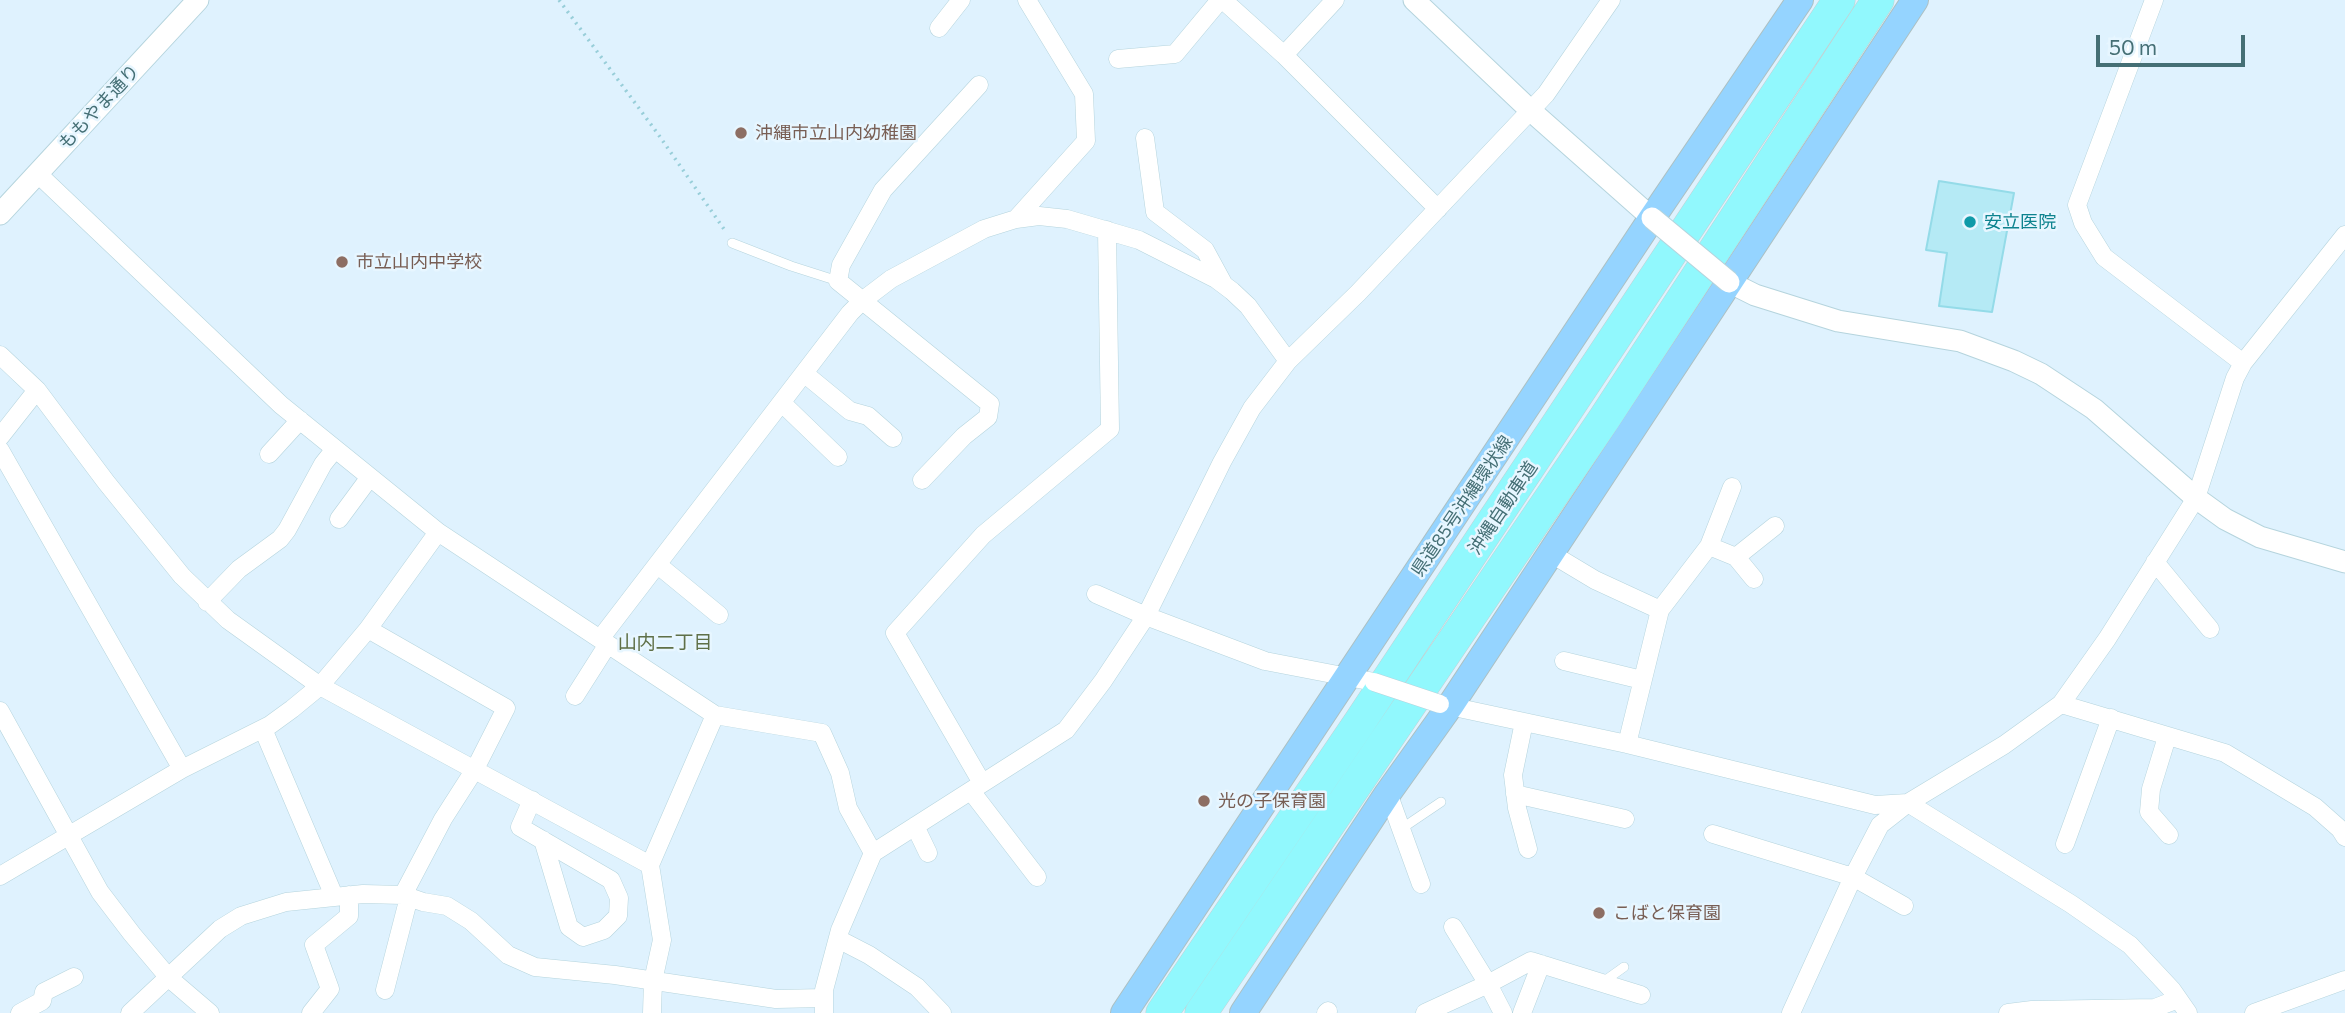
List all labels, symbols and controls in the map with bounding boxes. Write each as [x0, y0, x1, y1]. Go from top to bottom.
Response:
scale bar [2100, 21, 2249, 65]
text: 50 m [2109, 34, 2157, 59]
street label: ももやま通り [54, 60, 144, 154]
place label: 沖縄市立山内幼稚園 [755, 122, 917, 144]
marker: 沖縄市立山内幼稚園 [733, 125, 749, 141]
place label: 安立医院 [1984, 211, 2056, 233]
marker: 安立医院 [1962, 214, 1978, 230]
place label: 市立山内中学校 [356, 251, 482, 273]
marker: 市立山内中学校 [334, 254, 350, 270]
street label: 県道85号沖縄環状線 [1407, 431, 1517, 581]
street label: 沖縄自動車道 [1464, 457, 1542, 559]
district label: 山内二丁目 [618, 632, 712, 654]
place label: 光の子保育園 [1218, 790, 1326, 812]
marker: 光の子保育園 [1196, 793, 1212, 809]
place label: こばと保育園 [1613, 902, 1721, 924]
marker: こばと保育園 [1591, 905, 1607, 921]

